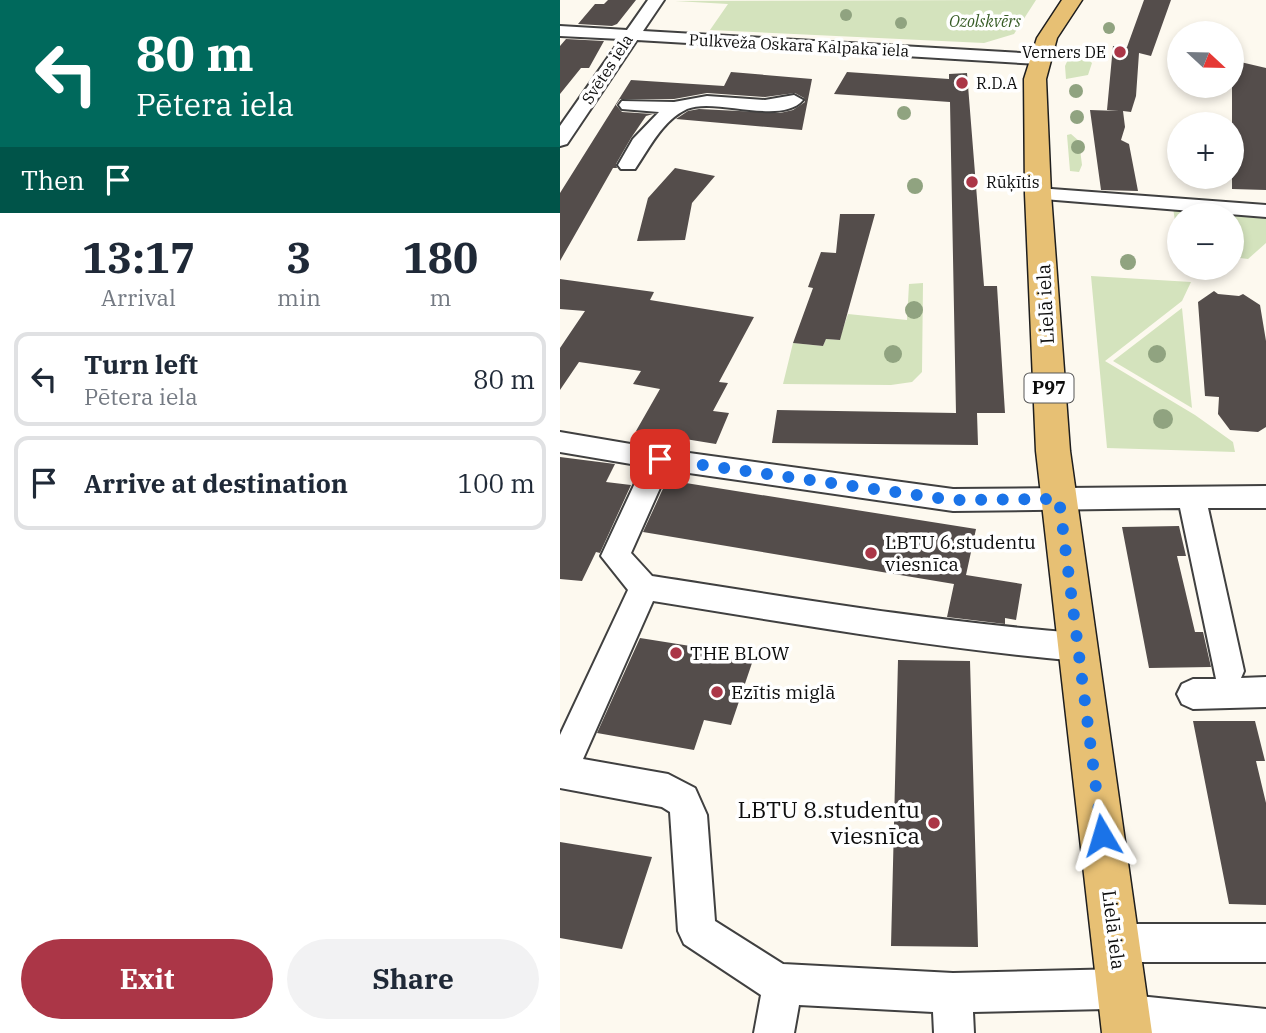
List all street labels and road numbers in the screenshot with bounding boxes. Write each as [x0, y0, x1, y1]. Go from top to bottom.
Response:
street label: Pulkveža Oskara Kalpaka iela [688, 29, 910, 61]
street label: Svētes iela [577, 30, 637, 108]
street label: Lielā iela [1031, 263, 1059, 345]
road number: P97 [1024, 374, 1074, 402]
street label: Lielā iela [1097, 889, 1131, 971]

